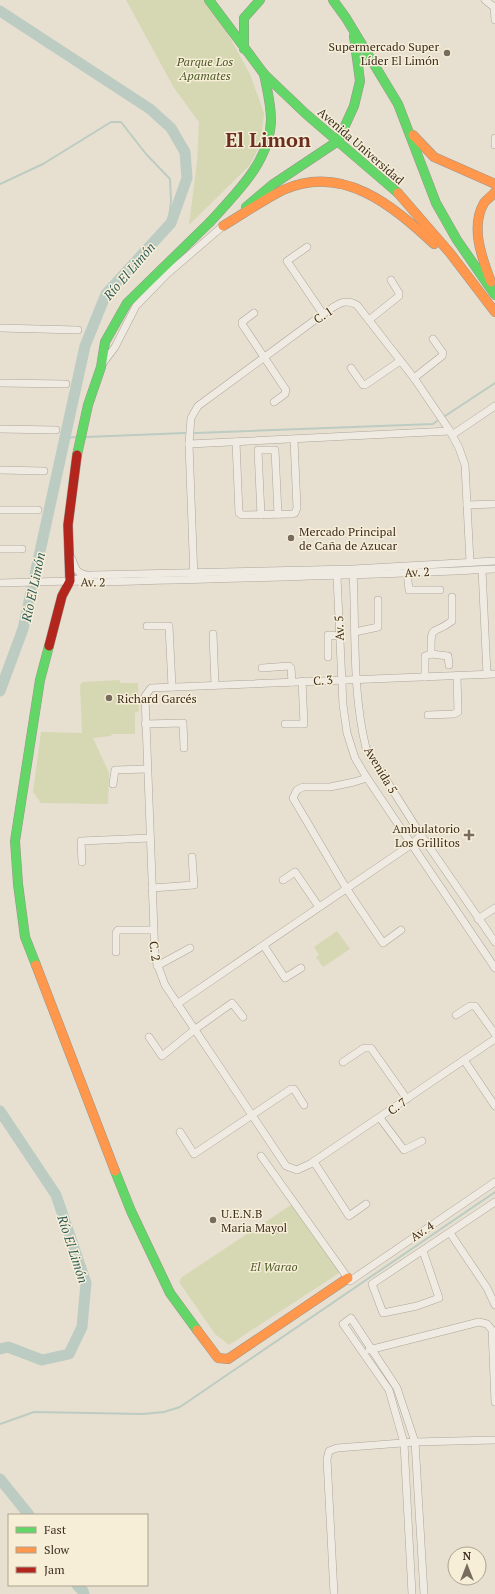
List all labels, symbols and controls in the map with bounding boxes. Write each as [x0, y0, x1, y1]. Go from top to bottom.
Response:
place label: Supermercado Super Líder El Limón [329, 39, 439, 68]
marker: Supermercado Super Líder El Limón [442, 48, 452, 58]
park label: Parque Los Apamates [176, 54, 233, 83]
street label: Avenida Universidad [315, 105, 407, 188]
district label: El Limon [225, 126, 311, 153]
water label: Río El Limón [98, 238, 159, 304]
street label: C. 1 [311, 303, 335, 327]
place label: Mercado Principal de Caña de Azucar [299, 524, 397, 553]
marker: Mercado Principal de Caña de Azucar [286, 533, 296, 543]
water label: Río El Limón [17, 551, 49, 624]
street label: Av. 2 [404, 564, 430, 580]
street label: Av. 2 [80, 574, 106, 590]
street label: Av. 5 [331, 615, 347, 641]
street label: C. 3 [313, 672, 333, 688]
place label: Richard Garcés [117, 691, 197, 706]
marker: Richard Garcés [104, 693, 114, 703]
street label: Avenida 5 [361, 744, 401, 796]
place label: Ambulatorio Los Grillitos [392, 821, 460, 850]
marker: Ambulatorio Los Grillitos [463, 829, 475, 841]
street label: C. 2 [146, 940, 164, 962]
street label: C. 7 [385, 1094, 409, 1118]
place label: U.E.N.B Maria Mayol [221, 1206, 288, 1235]
water label: Río El Limón [53, 1212, 92, 1285]
marker: U.E.N.B Maria Mayol [208, 1215, 218, 1225]
street label: Av. 4 [407, 1217, 437, 1244]
park label: El Warao [249, 1259, 298, 1274]
legend [8, 1514, 148, 1586]
text: Fast [44, 1522, 67, 1537]
text: Slow [44, 1542, 70, 1557]
north arrow [447, 1546, 487, 1586]
text: N [463, 1549, 472, 1563]
text: Jam [44, 1562, 65, 1577]

